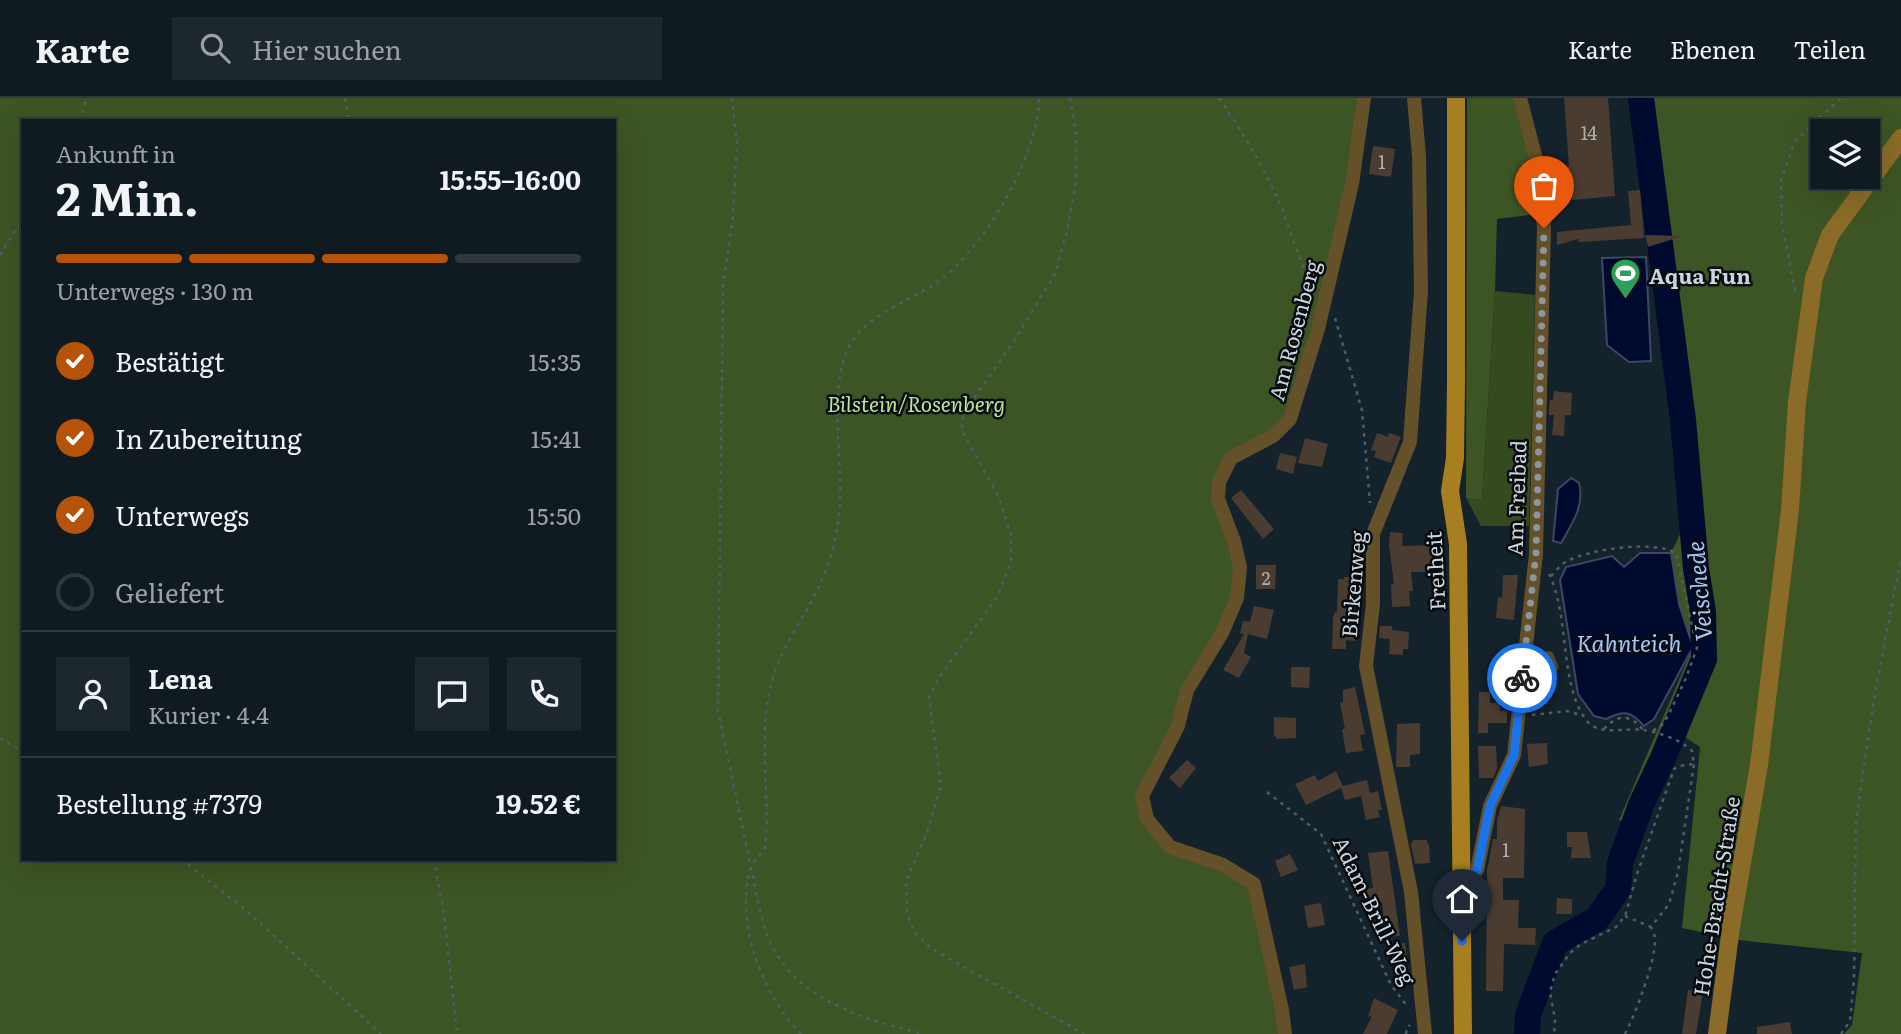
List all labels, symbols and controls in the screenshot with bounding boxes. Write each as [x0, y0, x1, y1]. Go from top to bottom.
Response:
search box [172, 17, 662, 80]
text: Karte [35, 24, 130, 73]
icon: search [196, 29, 234, 67]
text: Hier suchen [252, 29, 402, 68]
text: Karte [1568, 31, 1632, 66]
text: Ebenen [1670, 31, 1756, 66]
text: Teilen [1794, 31, 1866, 66]
house number: 14 [1581, 119, 1597, 146]
map controls [1810, 119, 1880, 189]
button: layers [1810, 119, 1880, 189]
text: Ankunft in [56, 136, 176, 170]
house number: 1 [1378, 148, 1386, 175]
pin [1514, 156, 1574, 228]
text: 15:55–16:00 [440, 159, 581, 198]
text: 2 Min. [56, 162, 199, 230]
icon: bag [1525, 167, 1563, 205]
street label: Am Rosenberg [1259, 256, 1327, 404]
sports icon: Aqua Fun [1609, 257, 1643, 301]
place label: Aqua Fun [1649, 259, 1751, 290]
text: Unterwegs · 130 m [56, 273, 254, 307]
text: Bestätigt [115, 341, 224, 380]
icon: check [56, 342, 94, 380]
text: 15:35 [528, 344, 581, 378]
park label: Bilstein/Rosenberg [827, 387, 1005, 418]
text: In Zubereitung [115, 418, 302, 457]
icon: check [56, 419, 94, 457]
text: 15:41 [531, 421, 581, 455]
street label: Am Freibad [1497, 439, 1533, 557]
text: Unterwegs [115, 495, 249, 534]
icon: check [56, 496, 94, 534]
text: 15:50 [527, 498, 581, 532]
street label: Birkenweg [1332, 529, 1372, 639]
street label: Freiheit [1416, 530, 1452, 612]
water label: Veischede [1677, 540, 1719, 642]
house number: 2 [1261, 564, 1271, 591]
text: Geliefert [115, 572, 224, 611]
water label: Kahnteich [1576, 625, 1682, 659]
courier [1487, 643, 1557, 713]
button: person [56, 657, 130, 731]
button: chat [415, 657, 489, 731]
button: phone [507, 657, 581, 731]
text: Lena [148, 658, 212, 697]
icon: bike [1503, 659, 1541, 697]
text: Kurier · 4.4 [148, 697, 269, 731]
text: Bestellung #7379 [56, 783, 262, 822]
text: 19.52 € [496, 783, 581, 822]
street label: Hohe-Bracht-Straße [1684, 794, 1746, 998]
street label: Adam-Brill-Weg [1327, 830, 1426, 990]
house number: 1 [1502, 836, 1510, 863]
pin [1432, 869, 1492, 941]
icon: home [1443, 880, 1481, 918]

